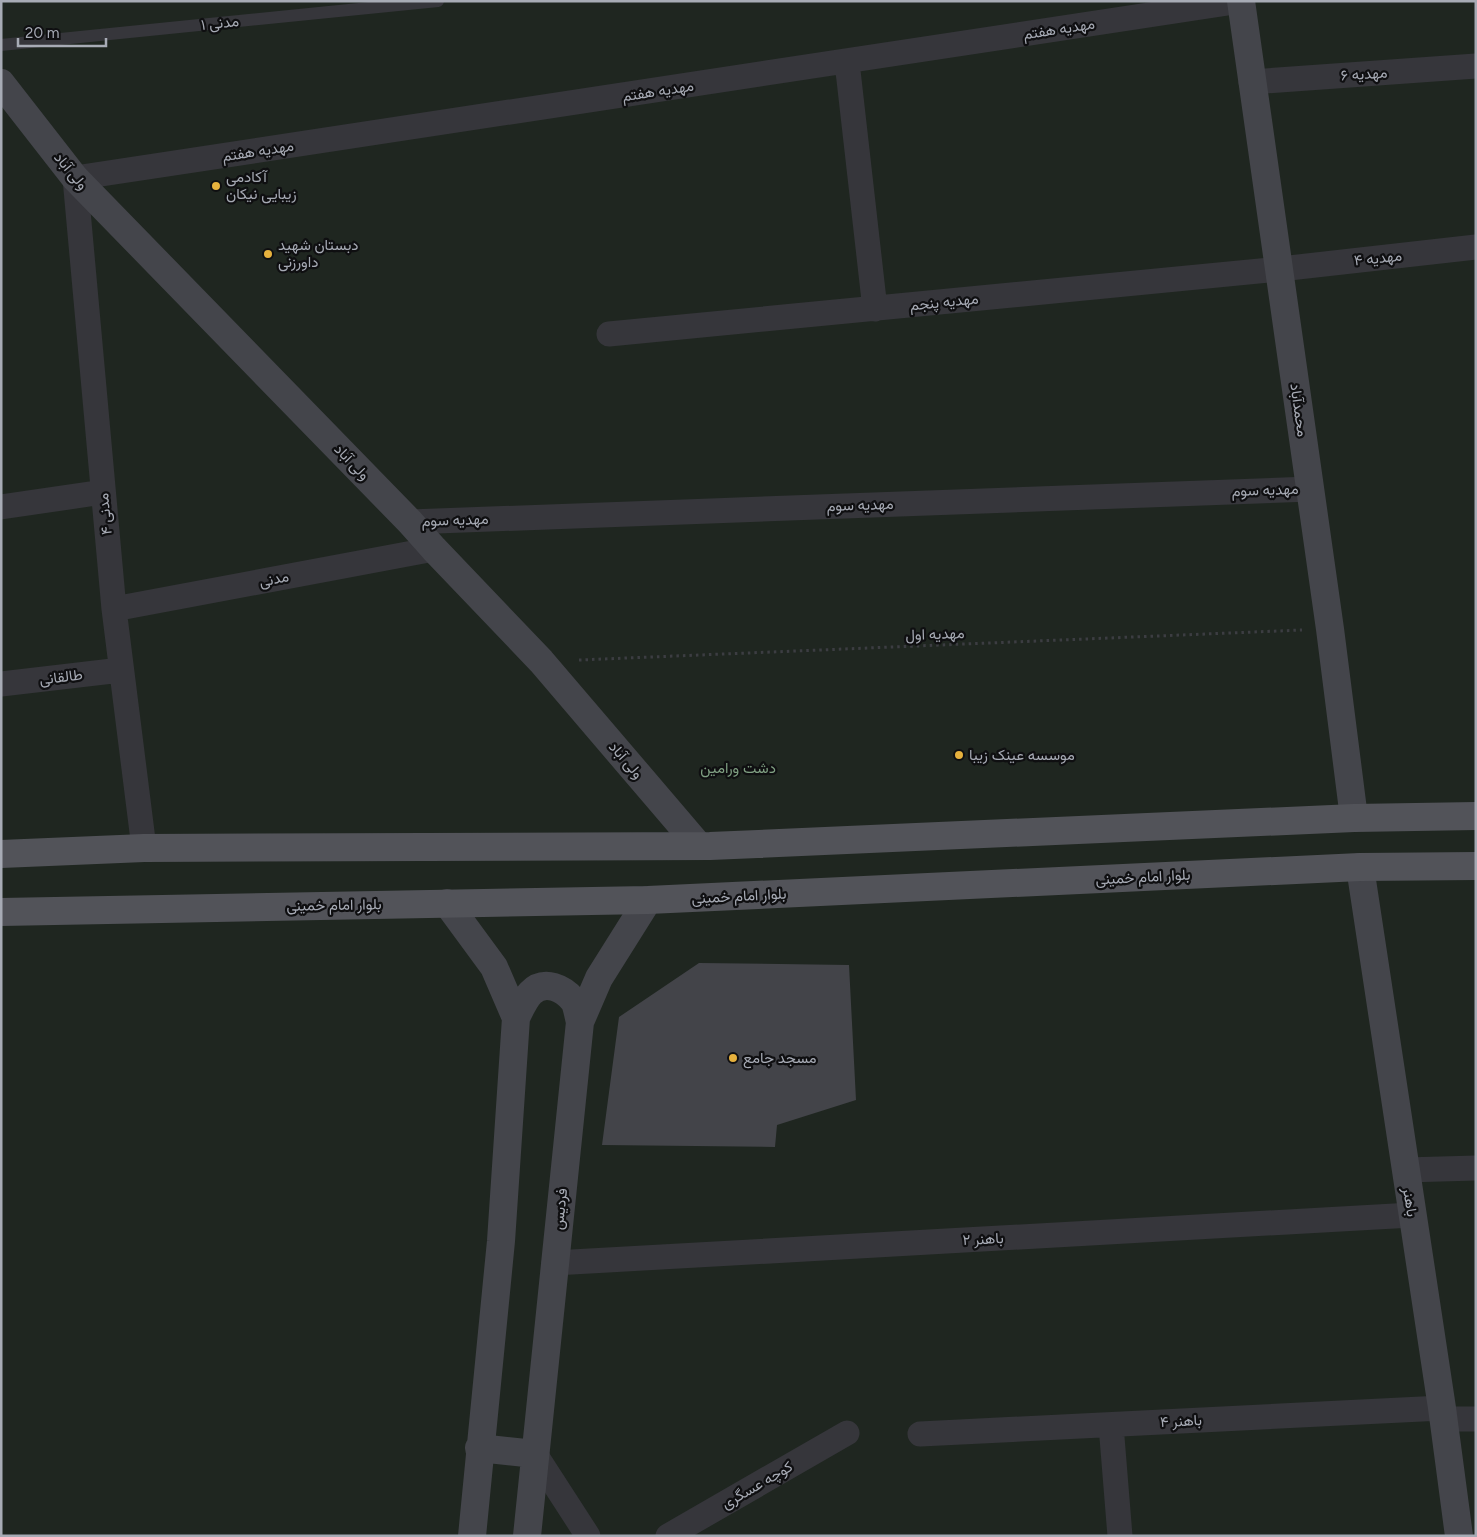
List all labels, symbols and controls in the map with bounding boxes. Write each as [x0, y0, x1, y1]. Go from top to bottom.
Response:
street label: مدنی ۱ [200, 12, 240, 35]
street label: مهدیه هفتم [1022, 14, 1096, 45]
scale bar [18, 15, 105, 47]
text: 20 m [25, 24, 59, 42]
street label: مهدیه ۶ [1340, 63, 1388, 85]
street label: مهدیه هفتم [621, 76, 695, 107]
street label: مهدیه هفتم [221, 136, 295, 167]
street label: ولی آباد [49, 149, 92, 194]
place label: آکادمی زیبایی نیکان [226, 168, 297, 204]
marker: آکادمی زیبایی نیکان [210, 180, 222, 192]
place label: دبستان شهید داورزنی [278, 236, 359, 272]
street label: مهدیه ۴ [1353, 247, 1403, 269]
marker: دبستان شهید داورزنی [262, 248, 274, 260]
street label: مهدیه پنجم [909, 289, 979, 316]
street label: محمدآباد [1286, 382, 1312, 438]
street label: ولی آباد [330, 440, 374, 485]
street label: مهدیه سوم [1231, 480, 1299, 501]
street label: مدنی ۴ [94, 492, 117, 536]
street label: مهدیه سوم [826, 495, 894, 516]
street label: مهدیه سوم [421, 510, 489, 531]
street label: مدنی [258, 567, 291, 592]
street label: مهدیه اول [905, 624, 965, 644]
street label: طالقانی [38, 665, 84, 690]
street label: ولی آباد [604, 738, 647, 783]
place label: موسسه عینک زیبا [969, 746, 1075, 764]
marker: موسسه عینک زیبا [953, 749, 965, 761]
park label: دشت ورامین [700, 759, 776, 778]
street label: بلوار امام خمینی [1095, 866, 1191, 889]
street label: بلوار امام خمینی [691, 885, 787, 908]
street label: بلوار امام خمینی [286, 895, 382, 916]
place label: مسجد جامع [743, 1049, 817, 1069]
marker: مسجد جامع [727, 1052, 739, 1064]
street label: باهنر [1399, 1185, 1421, 1218]
street label: فردیس [549, 1187, 572, 1231]
street label: باهنر ۲ [962, 1229, 1004, 1249]
street label: باهنر ۴ [1160, 1411, 1202, 1431]
street label: کوچه عسگری [718, 1457, 797, 1514]

